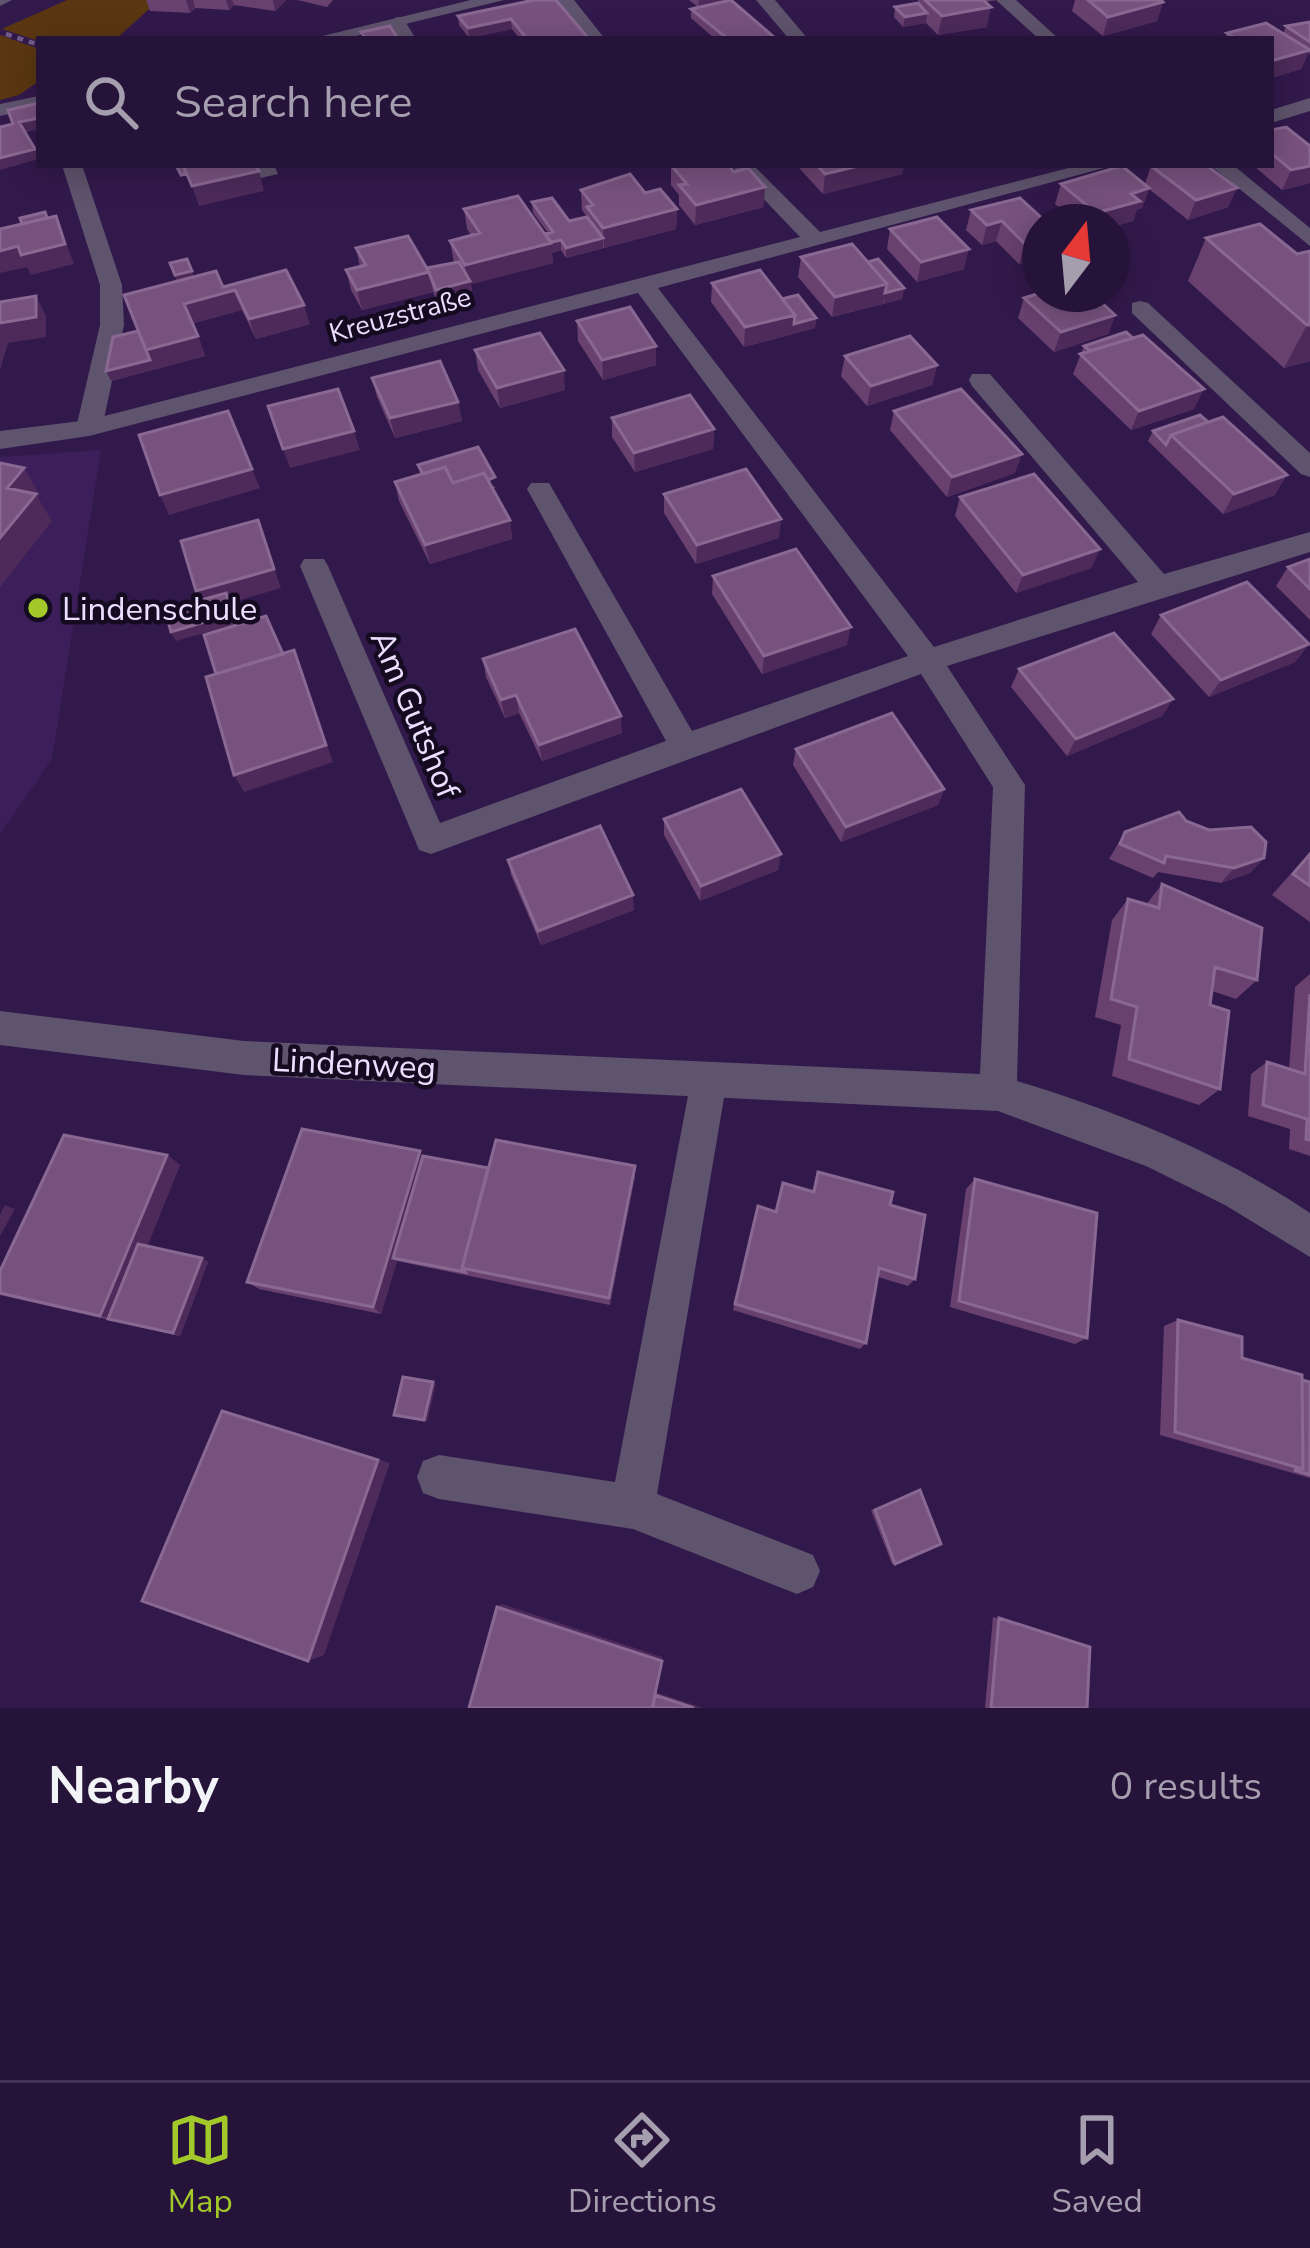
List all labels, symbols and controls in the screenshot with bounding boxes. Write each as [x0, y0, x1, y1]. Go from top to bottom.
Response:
search box [36, 36, 1274, 168]
icon: search [78, 69, 144, 135]
text: Search here [174, 72, 413, 133]
north arrow [1022, 204, 1130, 312]
street label: Kreuzstraße [325, 279, 475, 352]
place label: Lindenschule [62, 587, 257, 632]
marker: Lindenschule [25, 595, 51, 621]
street label: Am Gutshof [359, 624, 471, 807]
street label: Lindenweg [271, 1038, 437, 1091]
text: Nearby [48, 1751, 219, 1821]
text: 0 results [1110, 1760, 1262, 1813]
tab: Map [167, 2107, 233, 2224]
tab: Directions [568, 2107, 717, 2224]
tab: Saved [1051, 2107, 1143, 2224]

